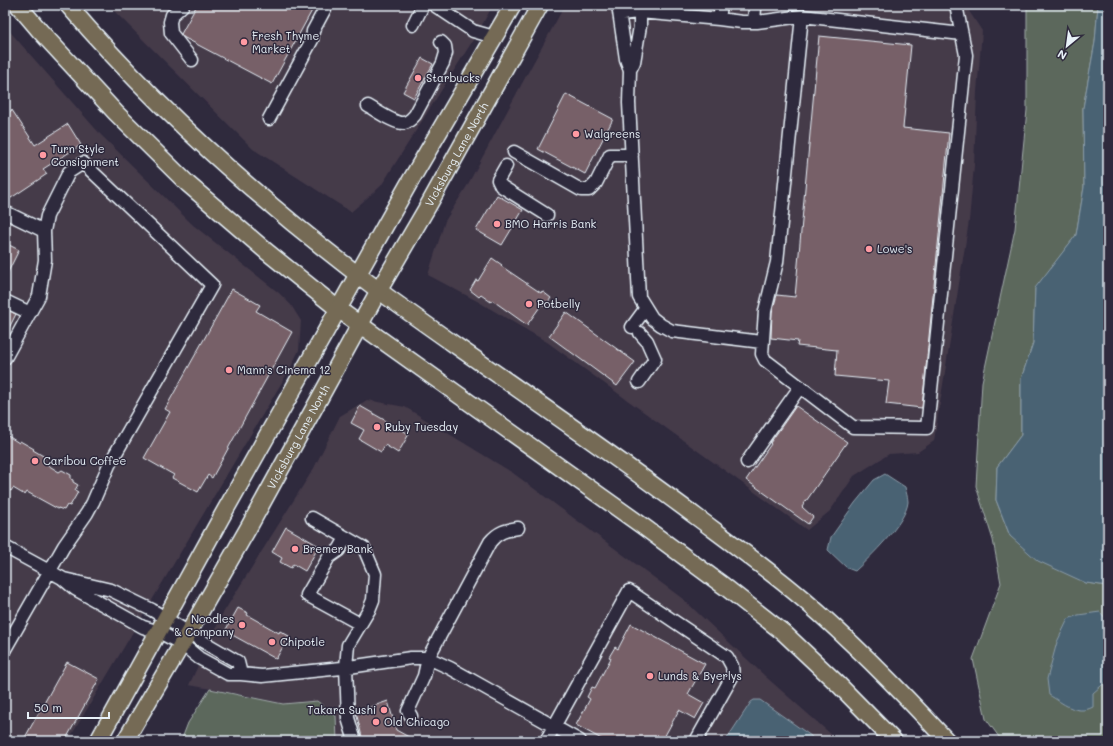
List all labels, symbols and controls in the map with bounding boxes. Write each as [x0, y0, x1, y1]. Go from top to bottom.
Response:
north arrow [1047, 26, 1087, 66]
place label: Fresh Thyme Market [252, 28, 319, 56]
marker: Fresh Thyme Market [239, 37, 249, 47]
text: N [1055, 47, 1069, 64]
place label: Starbucks [426, 70, 480, 85]
marker: Starbucks [413, 73, 423, 83]
street label: Vicksburg Lane North [421, 99, 491, 209]
place label: Walgreens [584, 126, 640, 141]
marker: Walgreens [571, 129, 581, 139]
place label: Turn Style Consignment [51, 141, 119, 169]
marker: Turn Style Consignment [38, 150, 48, 160]
place label: BMO Harris Bank [505, 216, 597, 231]
marker: BMO Harris Bank [492, 219, 502, 229]
place label: Lowe's [877, 241, 912, 256]
marker: Lowe's [864, 244, 874, 254]
place label: Potbelly [537, 296, 580, 311]
marker: Potbelly [524, 299, 534, 309]
place label: Mann's Cinema 12 [237, 362, 330, 377]
marker: Mann's Cinema 12 [224, 365, 234, 375]
street label: Vicksburg Lane North [263, 382, 333, 492]
place label: Ruby Tuesday [385, 419, 458, 434]
marker: Ruby Tuesday [372, 422, 382, 432]
place label: Caribou Coffee [43, 453, 126, 468]
marker: Caribou Coffee [30, 456, 40, 466]
place label: Bremer Bank [303, 541, 373, 556]
marker: Bremer Bank [290, 544, 300, 554]
place label: Noodles & Company [174, 611, 234, 639]
marker: Noodles & Company [237, 620, 247, 630]
place label: Chipotle [280, 634, 325, 649]
marker: Chipotle [267, 637, 277, 647]
place label: Lunds & Byerlys [658, 668, 742, 683]
marker: Lunds & Byerlys [645, 671, 655, 681]
scale bar [28, 694, 109, 720]
text: 50 m [34, 699, 62, 715]
place label: Takara Sushi [307, 702, 376, 717]
marker: Takara Sushi [379, 705, 389, 715]
place label: Old Chicago [384, 714, 450, 729]
marker: Old Chicago [371, 717, 381, 727]

